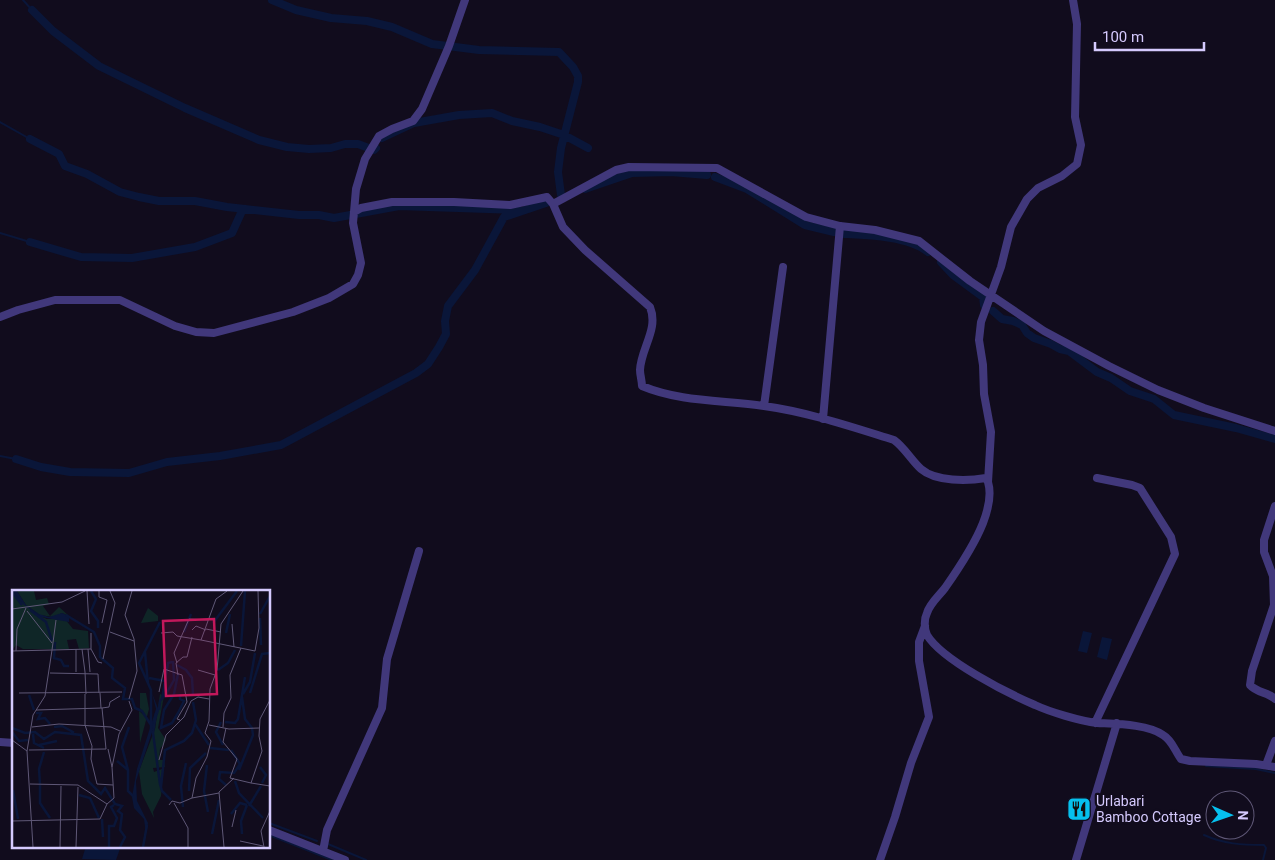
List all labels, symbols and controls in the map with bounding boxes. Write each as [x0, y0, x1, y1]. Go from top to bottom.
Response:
scale bar [1095, 20, 1204, 52]
text: 100 m [1102, 28, 1144, 46]
inset map [12, 590, 270, 848]
north arrow [1205, 790, 1255, 840]
place label: Urlabari Bamboo Cottage [1096, 793, 1201, 825]
restaurant icon: Urlabari Bamboo Cottage [1066, 796, 1092, 822]
text: N [1235, 810, 1251, 821]

